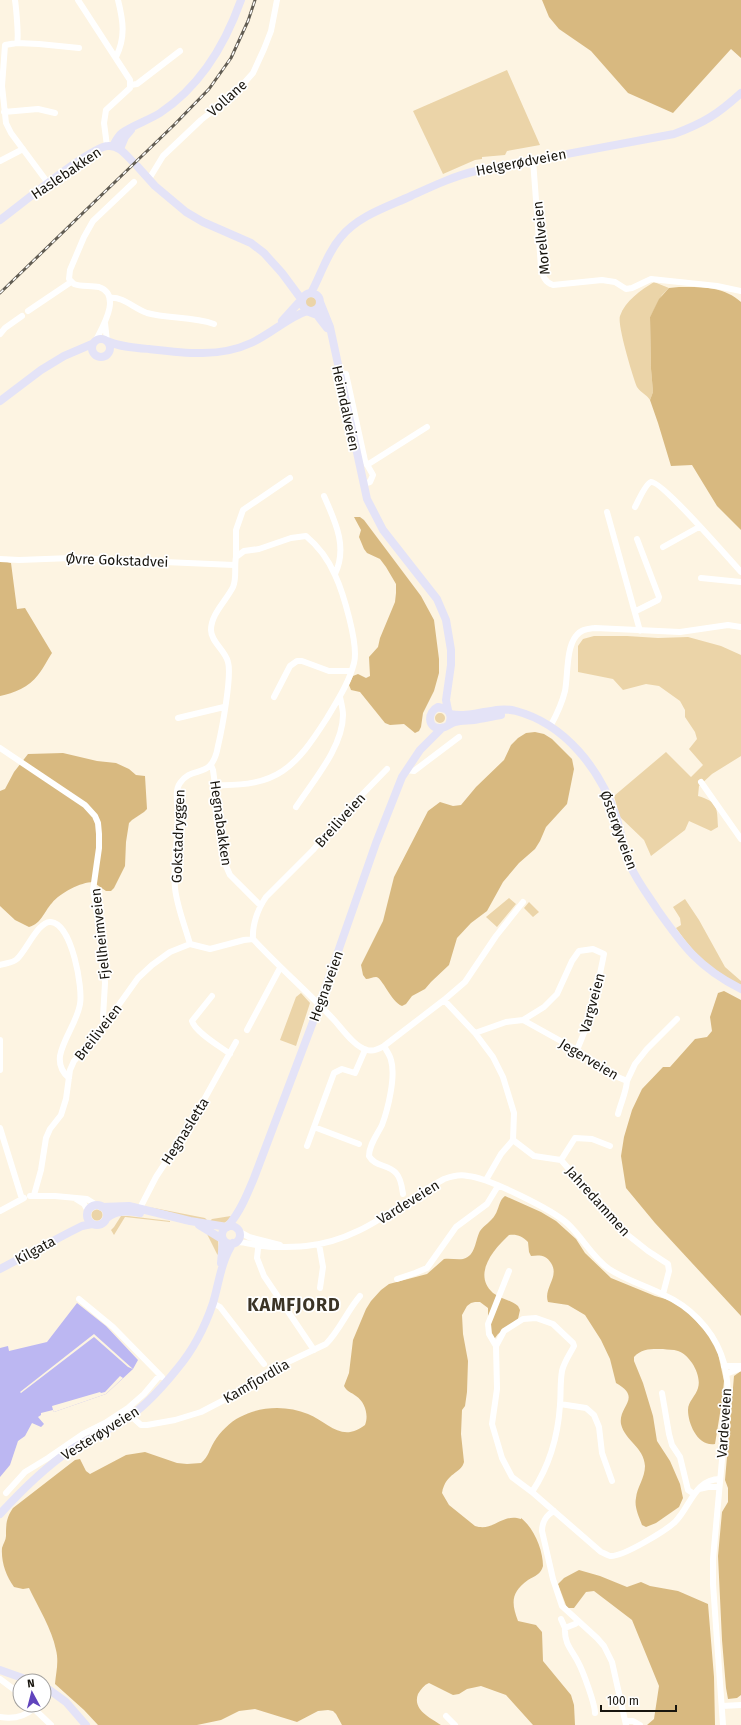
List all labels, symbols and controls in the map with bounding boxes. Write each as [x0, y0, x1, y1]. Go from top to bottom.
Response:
street label: Vollane [204, 76, 251, 120]
street label: Haslebakken [28, 144, 105, 203]
street label: Helgerødveien [474, 145, 568, 180]
street label: Morellveien [529, 200, 554, 276]
street label: Heimdalveien [328, 364, 363, 452]
street label: Øvre Gokstadvei [65, 550, 169, 571]
street label: Hegnabakken [206, 779, 235, 867]
street label: Østerøyveien [596, 788, 641, 872]
street label: Gokstadryggen [168, 789, 189, 883]
street label: Breiliveien [312, 790, 369, 851]
street label: Fjellheimveien [87, 887, 114, 981]
street label: Hegnaveien [306, 948, 347, 1024]
street label: Vargveien [576, 971, 609, 1035]
street label: Breiliveien [71, 1001, 126, 1064]
street label: Jegerveien [556, 1035, 622, 1084]
street label: Hegnasletta [158, 1095, 213, 1168]
street label: Jahredammen [562, 1163, 634, 1240]
street label: Vardeveien [374, 1177, 442, 1228]
street label: Kilgata [12, 1233, 58, 1268]
district label: KAMFJORD [247, 1294, 341, 1316]
street label: Kamfjordlia [220, 1356, 292, 1407]
street label: Vardeveien [714, 1388, 735, 1459]
street label: Vesterøyveien [58, 1403, 142, 1464]
north arrow [12, 1673, 52, 1713]
text: N [26, 1677, 35, 1690]
scale bar [601, 1687, 676, 1713]
text: 100 m [607, 1694, 639, 1708]

